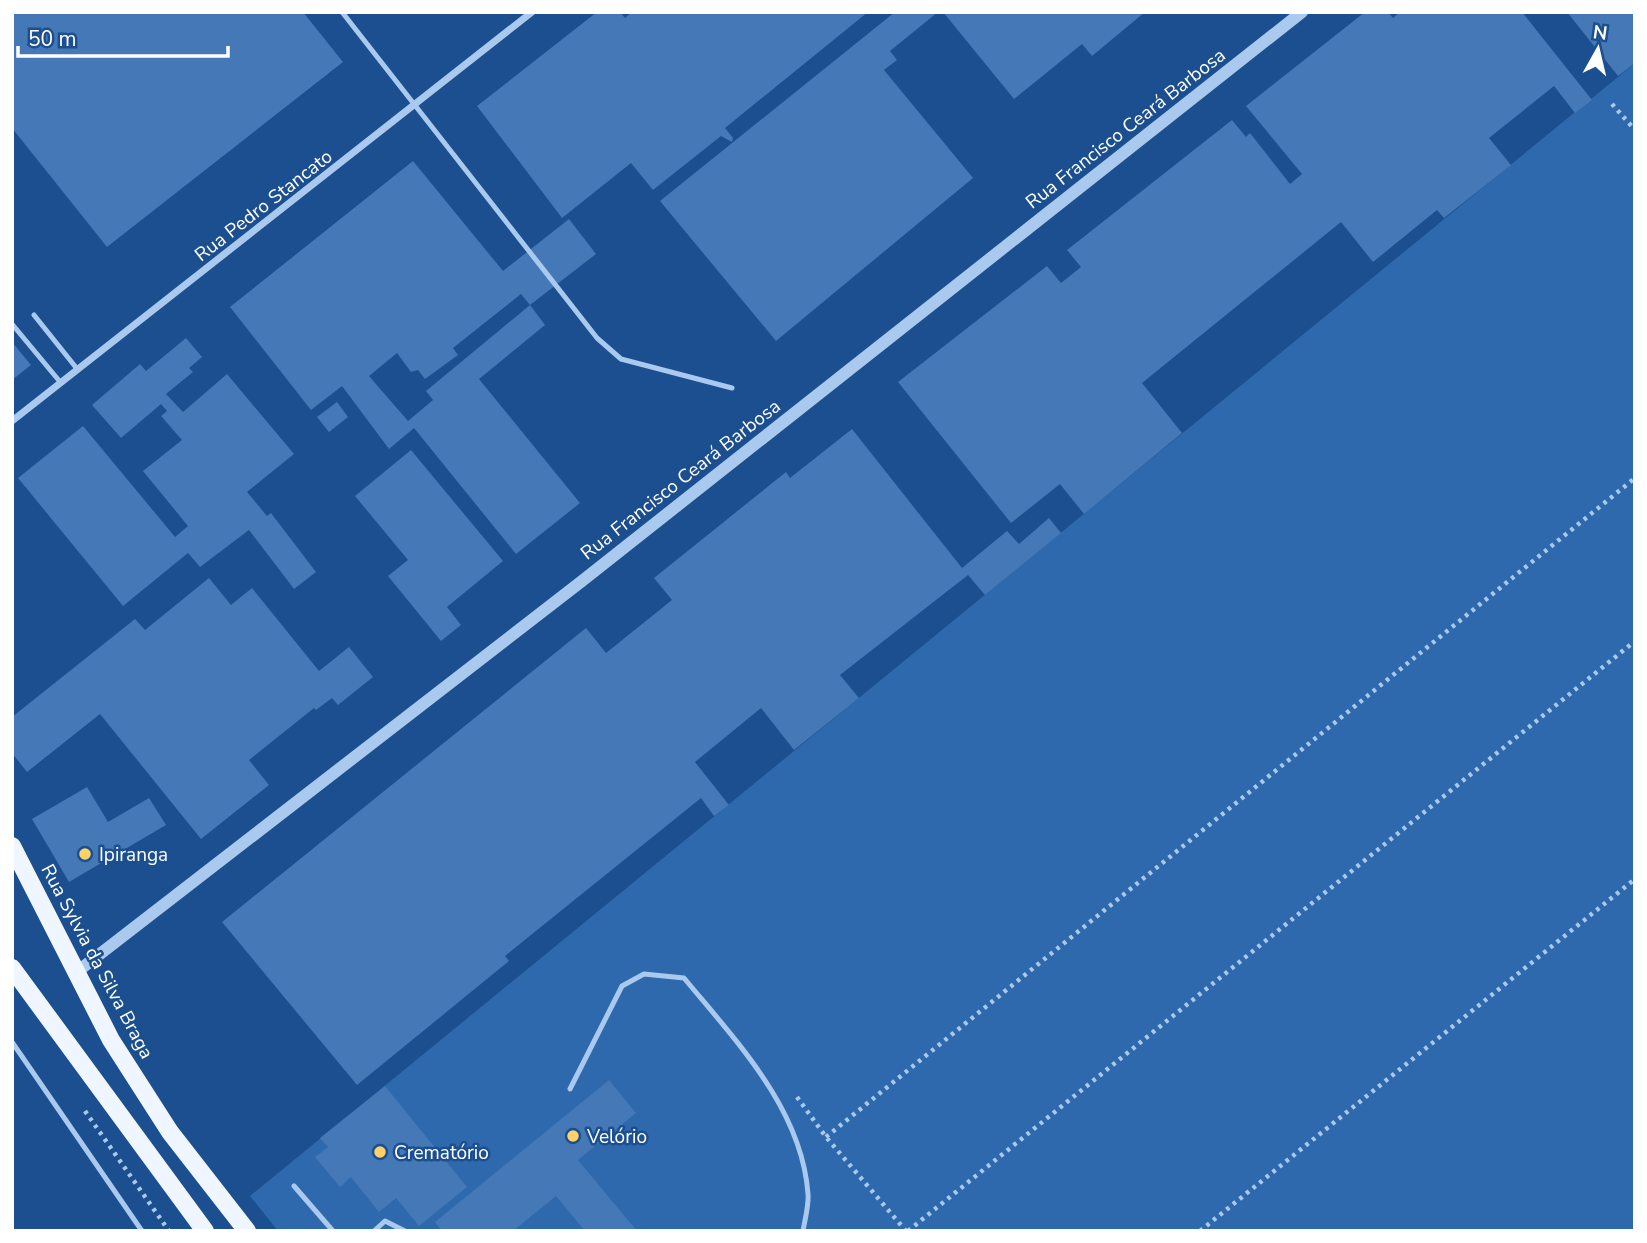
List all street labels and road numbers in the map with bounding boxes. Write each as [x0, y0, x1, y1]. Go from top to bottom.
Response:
street label: Rua Francisco Ceará Barbosa [1020, 42, 1231, 215]
street label: Rua Pedro Stancato [189, 144, 338, 268]
street label: Rua Francisco Ceará Barbosa [575, 393, 786, 566]
street label: Rua Sylvia da Silva Braga [35, 860, 160, 1063]

